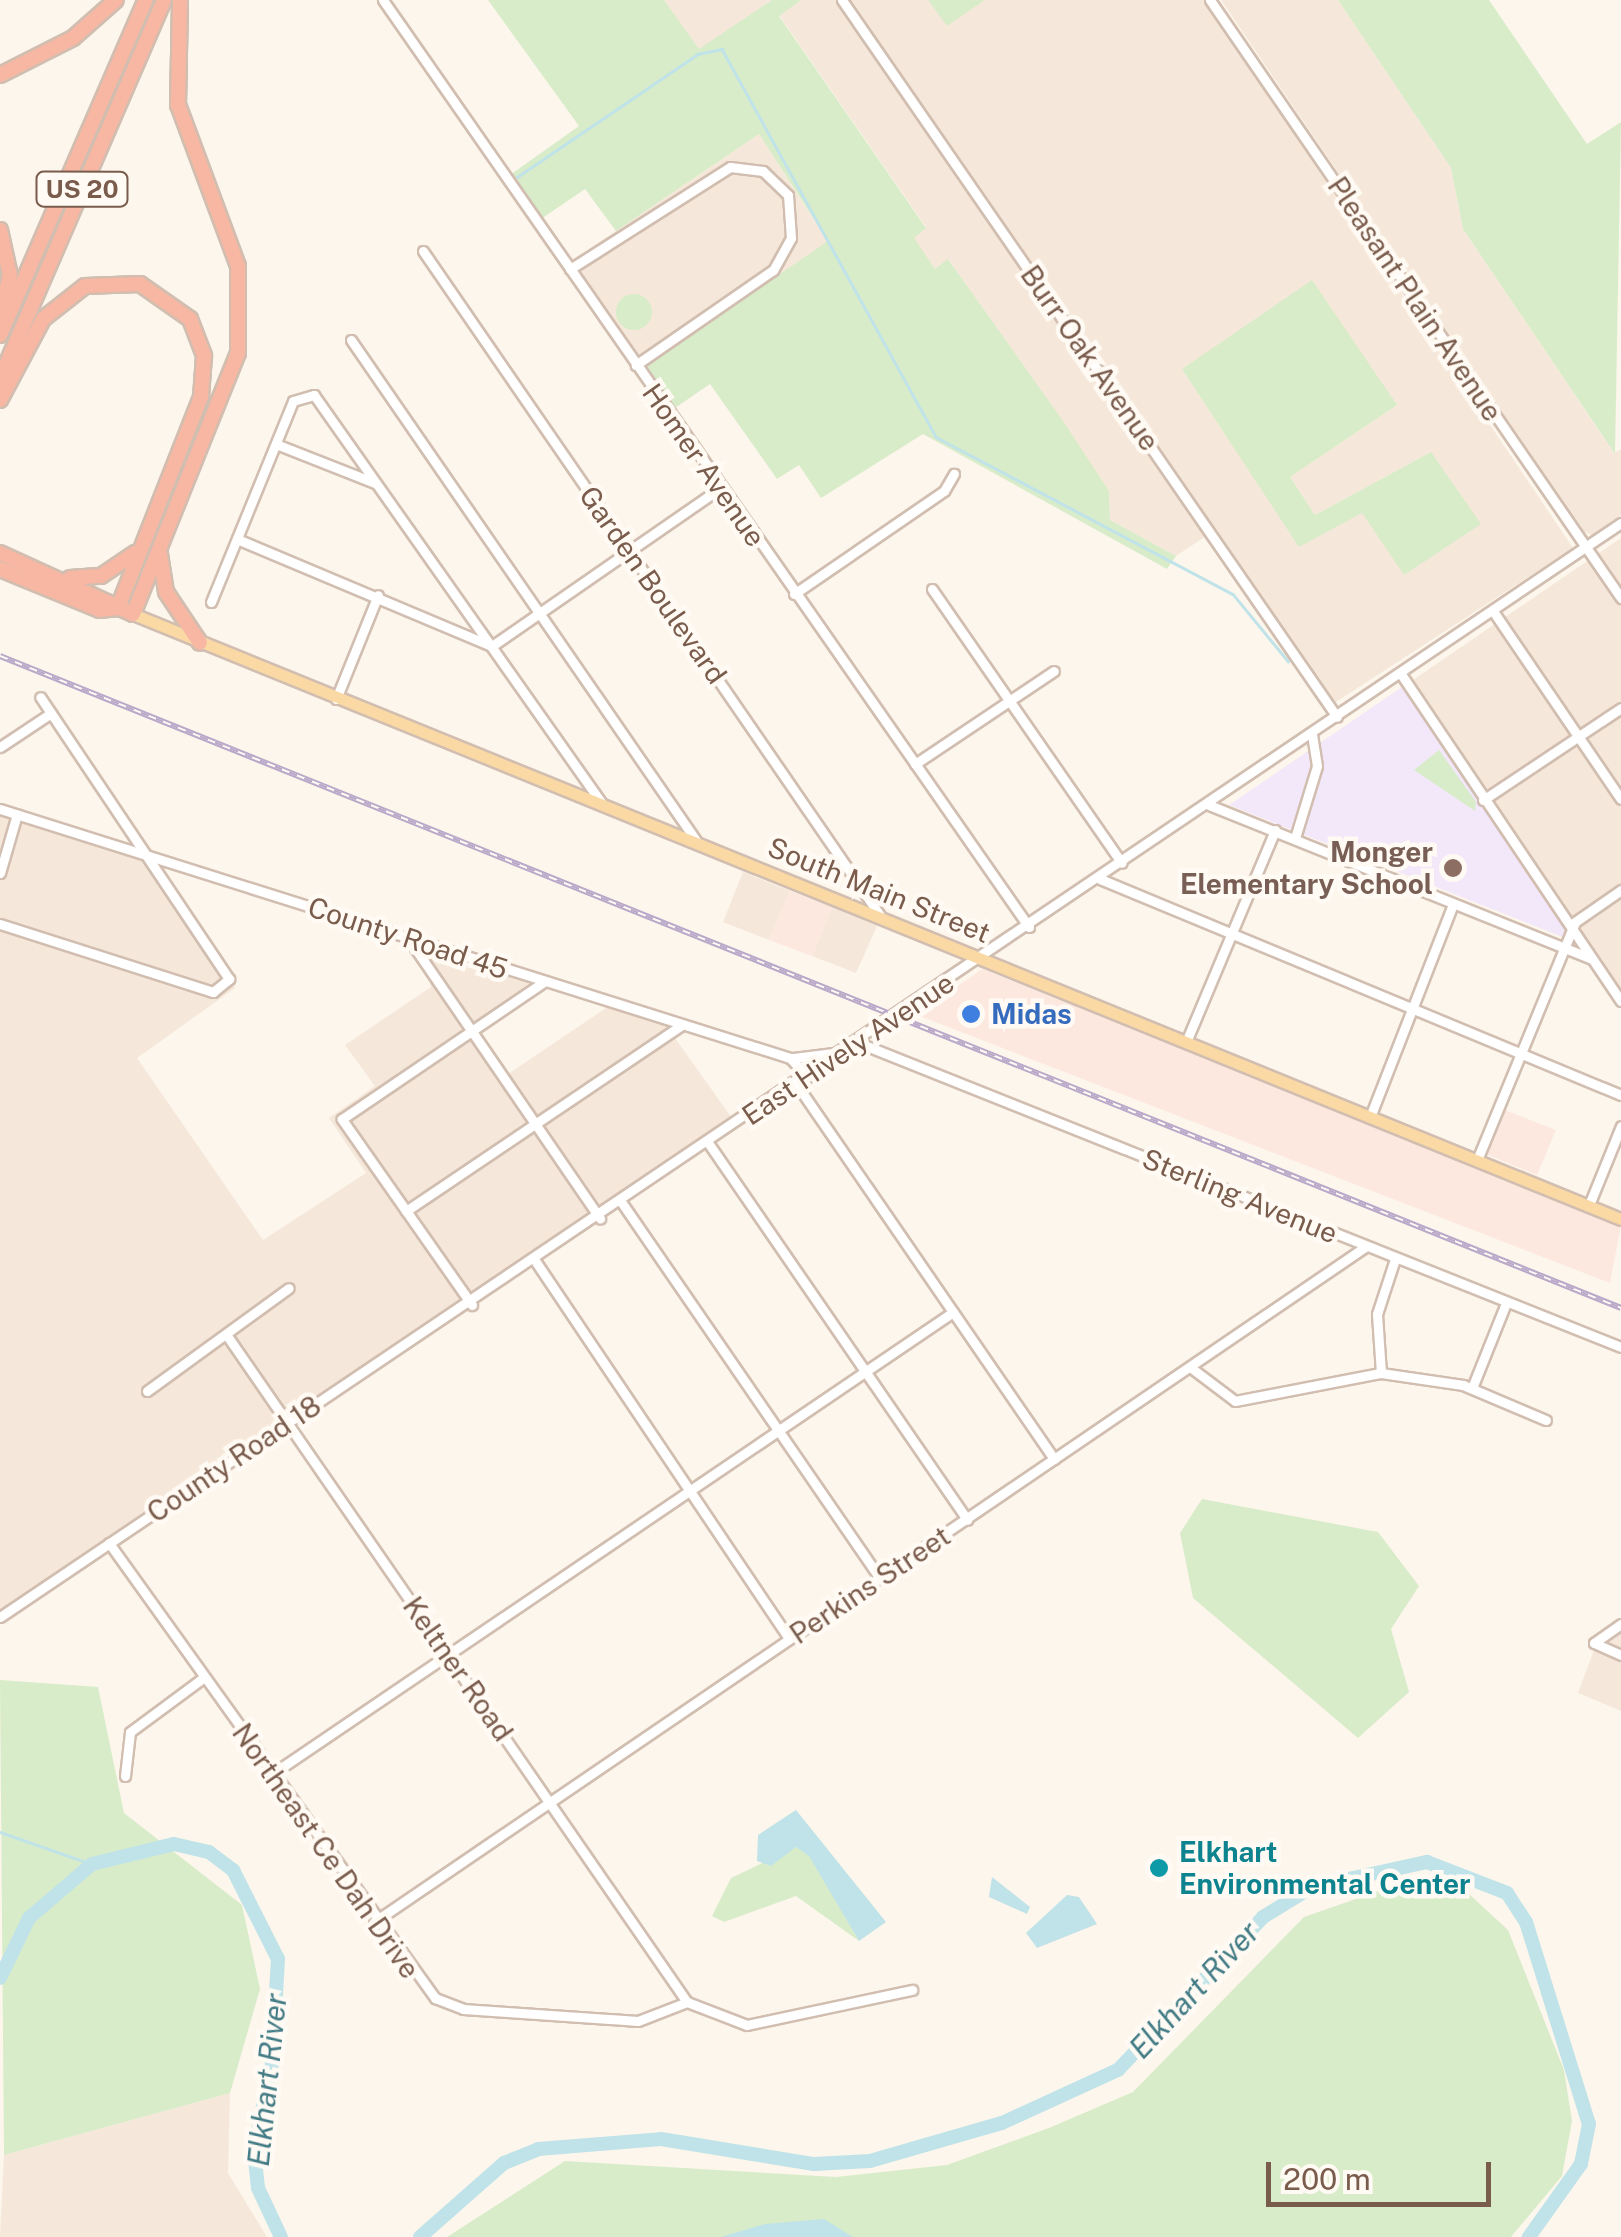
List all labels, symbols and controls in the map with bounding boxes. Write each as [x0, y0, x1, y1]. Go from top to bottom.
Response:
road number: US 20 [34, 169, 130, 209]
street label: Pleasant Plain Avenue [1321, 170, 1509, 428]
street label: Burr Oak Avenue [1014, 259, 1166, 457]
street label: Homer Avenue [635, 377, 773, 553]
street label: Garden Boulevard [572, 480, 734, 690]
street label: South Main Street [763, 830, 995, 950]
place label: Monger Elementary School [1180, 835, 1433, 901]
marker: Monger Elementary School [1442, 857, 1464, 879]
street label: County Road 45 [304, 890, 512, 986]
street label: East Hively Avenue [736, 966, 960, 1132]
place label: Midas [991, 997, 1072, 1031]
marker: Midas [960, 1003, 982, 1025]
street label: Sterling Avenue [1137, 1142, 1343, 1250]
street label: County Road 18 [141, 1389, 327, 1529]
street label: Perkins Street [784, 1519, 956, 1651]
street label: Keltner Road [396, 1590, 520, 1748]
street label: Northeast Ce Dah Drive [225, 1717, 427, 1985]
place label: Elkhart Environmental Center [1179, 1835, 1471, 1901]
marker: Elkhart Environmental Center [1148, 1857, 1170, 1879]
water label: Elkhart River [1122, 1914, 1266, 2066]
water label: Elkhart River [240, 1992, 294, 2168]
scale bar [1271, 2142, 1496, 2204]
text: 200 m [1283, 2161, 1371, 2197]

